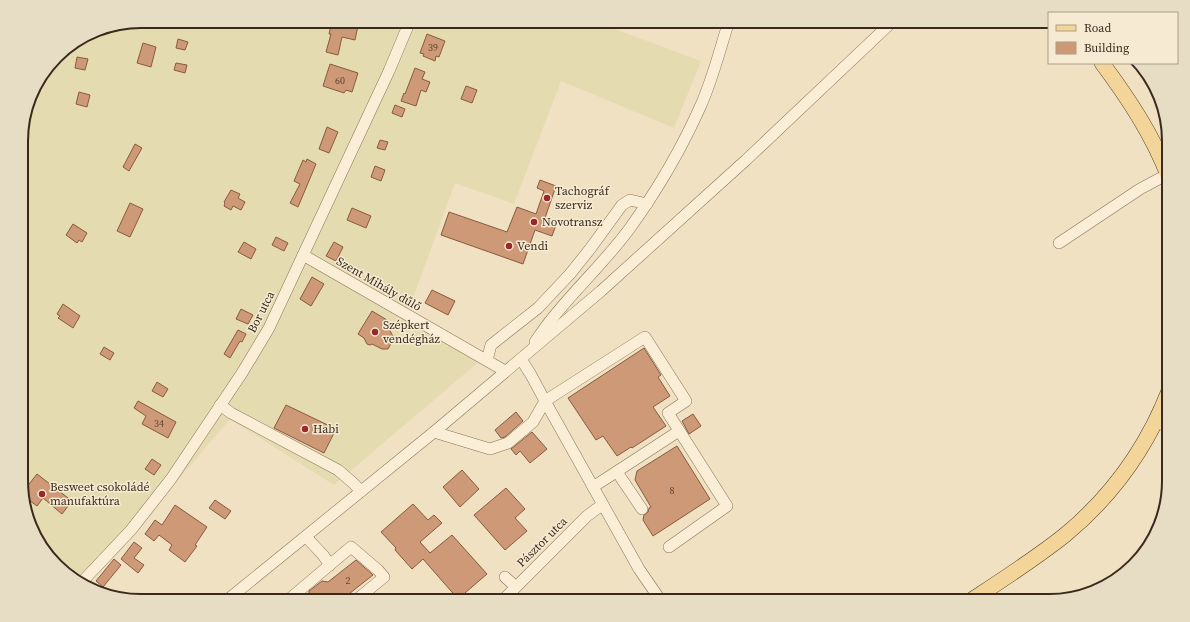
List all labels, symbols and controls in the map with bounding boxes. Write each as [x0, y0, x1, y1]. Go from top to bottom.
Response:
legend [1048, 12, 1178, 64]
text: Road [1084, 20, 1111, 36]
text: Building [1084, 40, 1129, 56]
house number: 39 [428, 41, 438, 54]
house number: 60 [335, 74, 345, 87]
place label: Tachográf szerviz [555, 183, 611, 213]
marker: Tachográf szerviz [542, 193, 552, 203]
place label: Novotransz [542, 214, 603, 230]
marker: Novotransz [529, 217, 539, 227]
place label: Vendi [517, 238, 548, 254]
marker: Vendi [504, 241, 514, 251]
street label: Szent Mihály dűlő [334, 253, 425, 315]
street label: Bor utca [244, 288, 279, 336]
place label: Szépkert vendégház [383, 317, 441, 347]
marker: Szépkert vendégház [370, 327, 380, 337]
house number: 34 [154, 417, 164, 430]
place label: Habi [313, 421, 339, 437]
marker: Habi [300, 424, 310, 434]
place label: Besweet csokoládé manufaktúra [50, 479, 150, 509]
house number: 8 [670, 484, 675, 497]
marker: Besweet csokoládé manufaktúra [37, 489, 47, 499]
street label: Pásztor utca [513, 513, 571, 571]
house number: 2 [346, 574, 351, 587]

